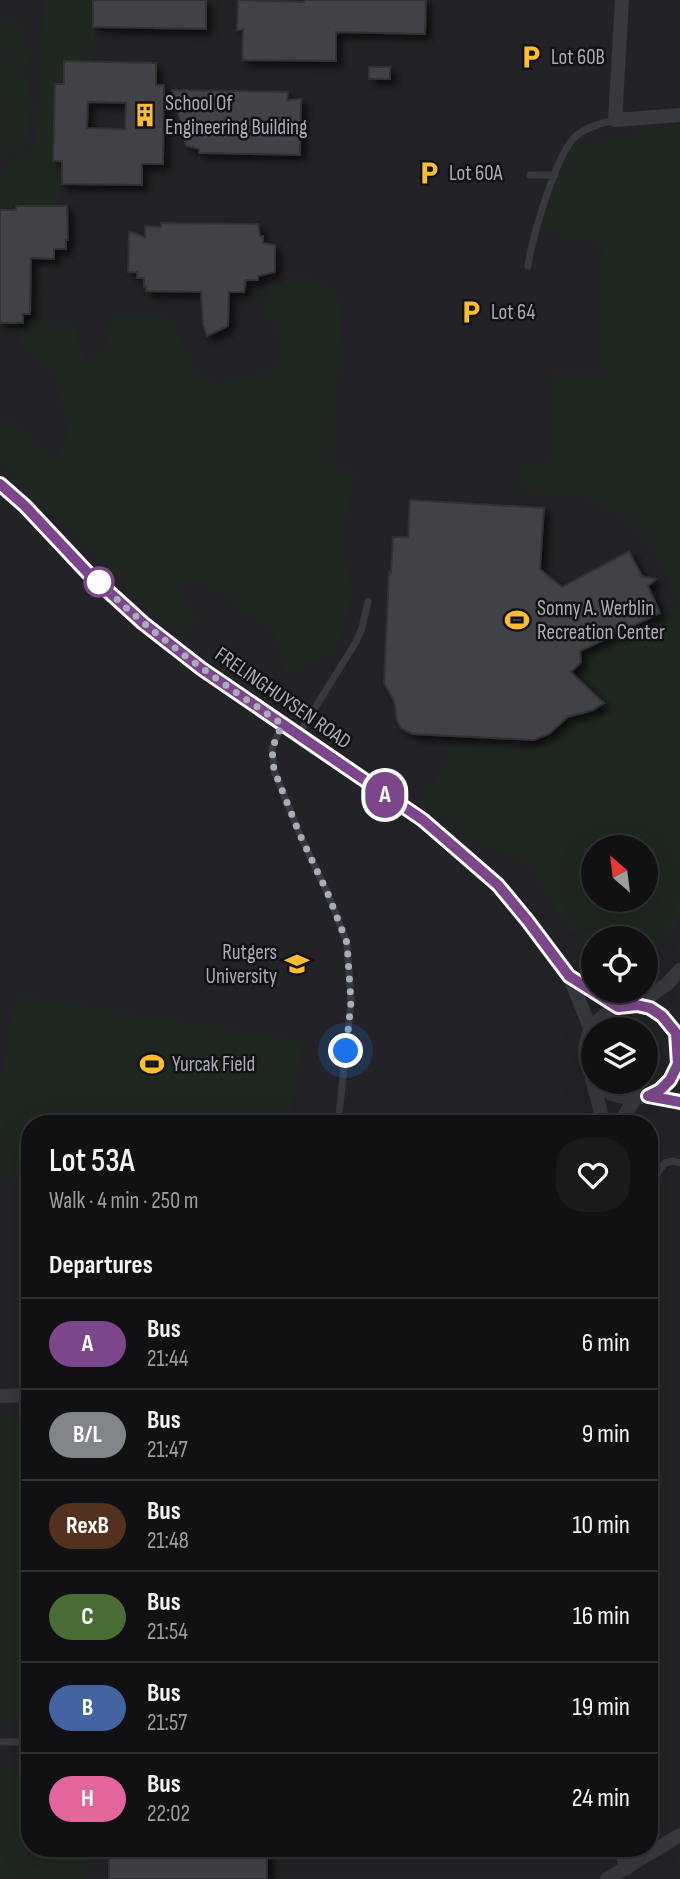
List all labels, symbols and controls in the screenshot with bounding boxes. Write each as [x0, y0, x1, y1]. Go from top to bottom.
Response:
parking icon: Lot 60B [517, 43, 545, 71]
place label: Lot 60B [551, 45, 605, 70]
place label: School Of Engineering Building [165, 91, 307, 140]
building icon: School Of Engineering Building [131, 101, 159, 129]
parking icon: Lot 60A [415, 159, 443, 187]
place label: Lot 60A [449, 161, 503, 186]
parking icon: Lot 64 [457, 298, 485, 326]
place label: Lot 64 [491, 300, 536, 325]
unlabelled marker [84, 567, 114, 597]
place label: Sonny A. Werblin Recreation Center [537, 596, 665, 645]
sports icon: Sonny A. Werblin Recreation Center [503, 606, 531, 634]
street label: FRELINGHUYSEN ROAD [210, 642, 356, 754]
line badge: A [362, 772, 408, 818]
text: A [379, 780, 391, 809]
north arrow [581, 835, 658, 912]
map controls [581, 835, 658, 1094]
button: locate [581, 926, 658, 1003]
place label: Rutgers University [206, 940, 277, 989]
school or university icon: Rutgers University [283, 950, 311, 978]
button: layers [581, 1017, 658, 1094]
your location [328, 1033, 363, 1068]
sports icon: Yurcak Field [138, 1050, 166, 1078]
place label: Yurcak Field [172, 1052, 255, 1077]
button: heart [556, 1138, 630, 1212]
text: Lot 53A [49, 1141, 135, 1181]
text: Walk · 4 min · 250 m [49, 1187, 199, 1215]
text: Departures [49, 1250, 153, 1281]
text: Bus [147, 1314, 181, 1345]
text: 6 min [582, 1328, 630, 1359]
text: A [82, 1329, 93, 1358]
text: 21:44 [147, 1345, 188, 1373]
text: Bus [147, 1405, 181, 1436]
text: 9 min [582, 1419, 630, 1450]
text: B/L [73, 1420, 102, 1449]
text: 21:47 [147, 1436, 188, 1464]
text: Bus [147, 1496, 181, 1527]
text: 10 min [573, 1510, 630, 1541]
text: RexB [66, 1511, 109, 1540]
text: 21:48 [147, 1527, 189, 1555]
text: Bus [147, 1587, 181, 1618]
text: 16 min [573, 1601, 630, 1632]
text: C [81, 1602, 94, 1631]
text: 21:54 [147, 1618, 188, 1646]
text: Bus [147, 1678, 181, 1709]
text: 19 min [573, 1692, 630, 1723]
text: B [82, 1693, 93, 1722]
text: 21:57 [147, 1709, 187, 1737]
text: Bus [147, 1769, 181, 1800]
text: 24 min [572, 1783, 630, 1814]
text: H [81, 1784, 94, 1813]
text: 22:02 [147, 1800, 190, 1828]

